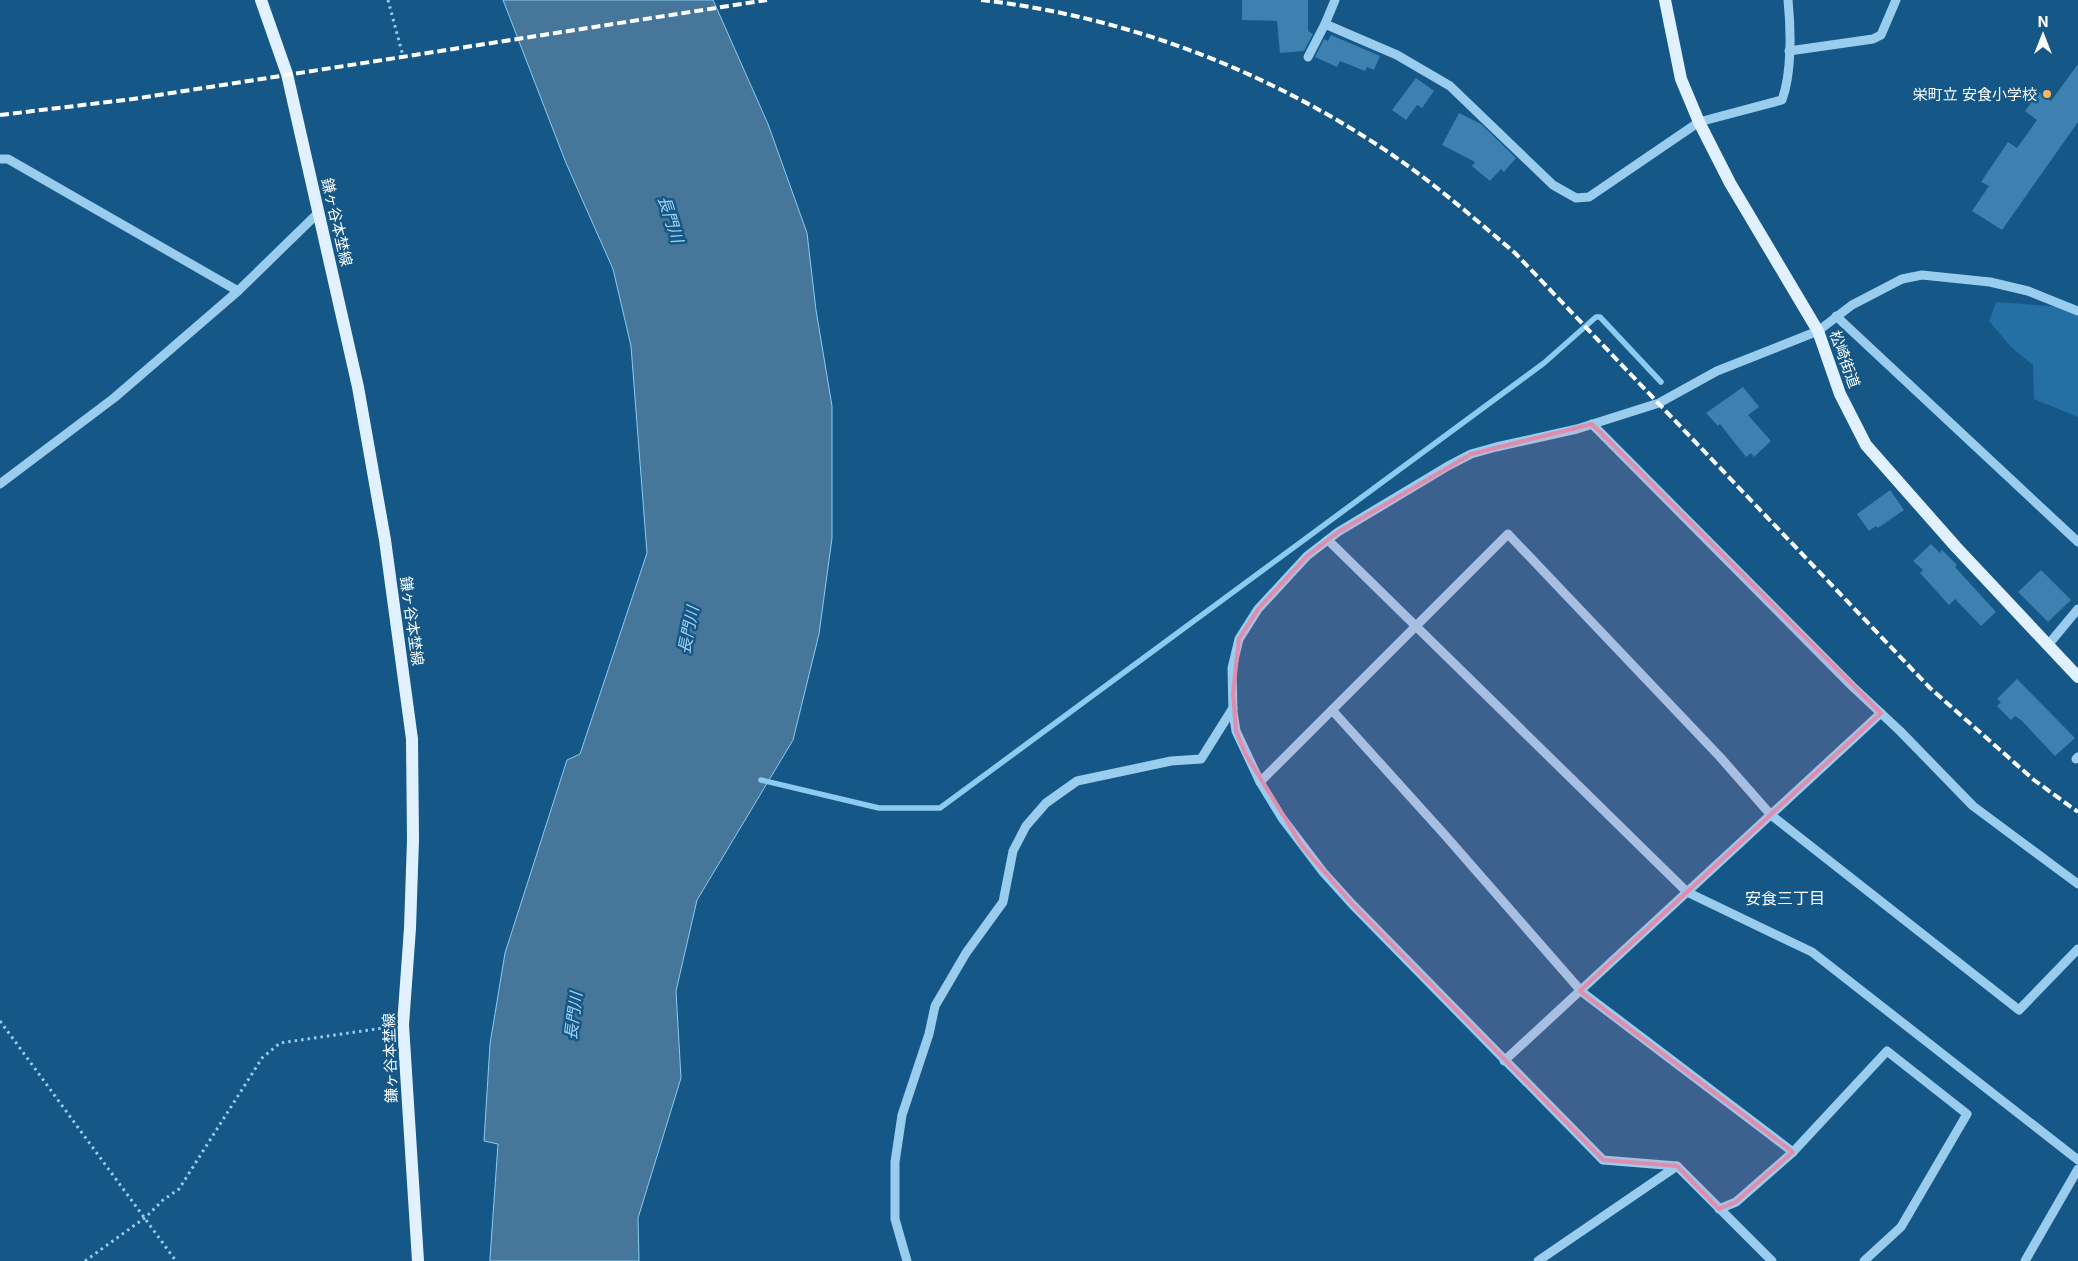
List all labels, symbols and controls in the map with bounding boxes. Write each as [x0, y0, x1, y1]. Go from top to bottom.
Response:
north arrow [2018, 10, 2068, 60]
text: N [2038, 13, 2048, 30]
place label: 栄町立 安食小学校 [1913, 85, 2037, 104]
marker: 栄町立 安食小学校 [2041, 88, 2053, 100]
street label: 鎌ヶ谷本埜線 [318, 176, 356, 268]
water label: 長門川 [654, 193, 689, 247]
street label: 松崎街道 [1826, 328, 1864, 390]
street label: 鎌ヶ谷本埜線 [396, 575, 428, 667]
water label: 長門川 [674, 603, 703, 655]
district label: 安食三丁目 [1745, 888, 1825, 908]
water label: 長門川 [560, 989, 586, 1041]
street label: 鎌ヶ谷本埜線 [379, 1013, 401, 1103]

